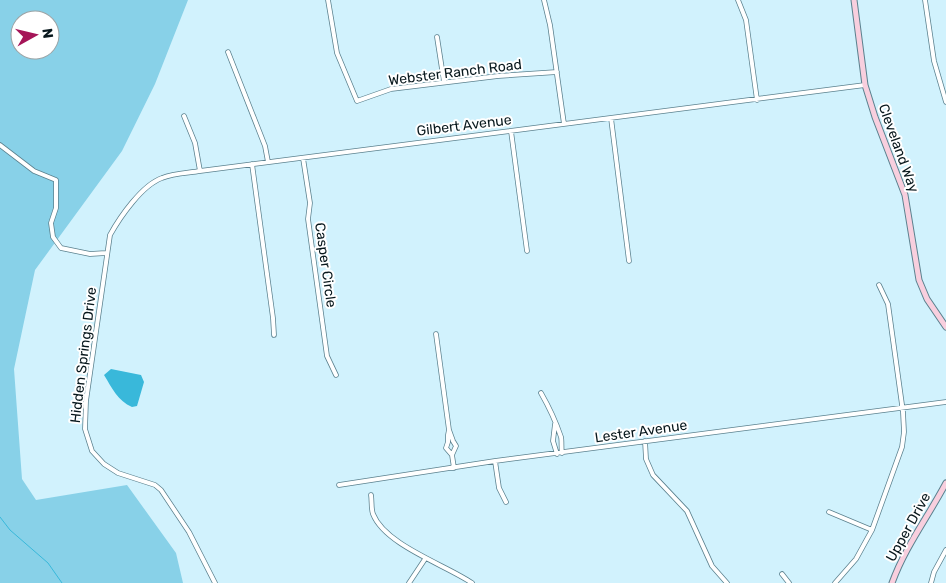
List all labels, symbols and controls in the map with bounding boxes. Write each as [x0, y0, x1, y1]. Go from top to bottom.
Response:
north arrow [10, 10, 60, 60]
text: N [38, 27, 56, 39]
street label: Webster Ranch Road [387, 56, 523, 89]
street label: Cleveland Way [875, 102, 923, 195]
street label: Gilbert Avenue [416, 111, 513, 140]
street label: Casper Circle [311, 221, 340, 309]
street label: Hidden Springs Drive [67, 286, 100, 424]
street label: Lester Avenue [594, 417, 689, 446]
street label: Upper Drive [882, 490, 934, 565]

